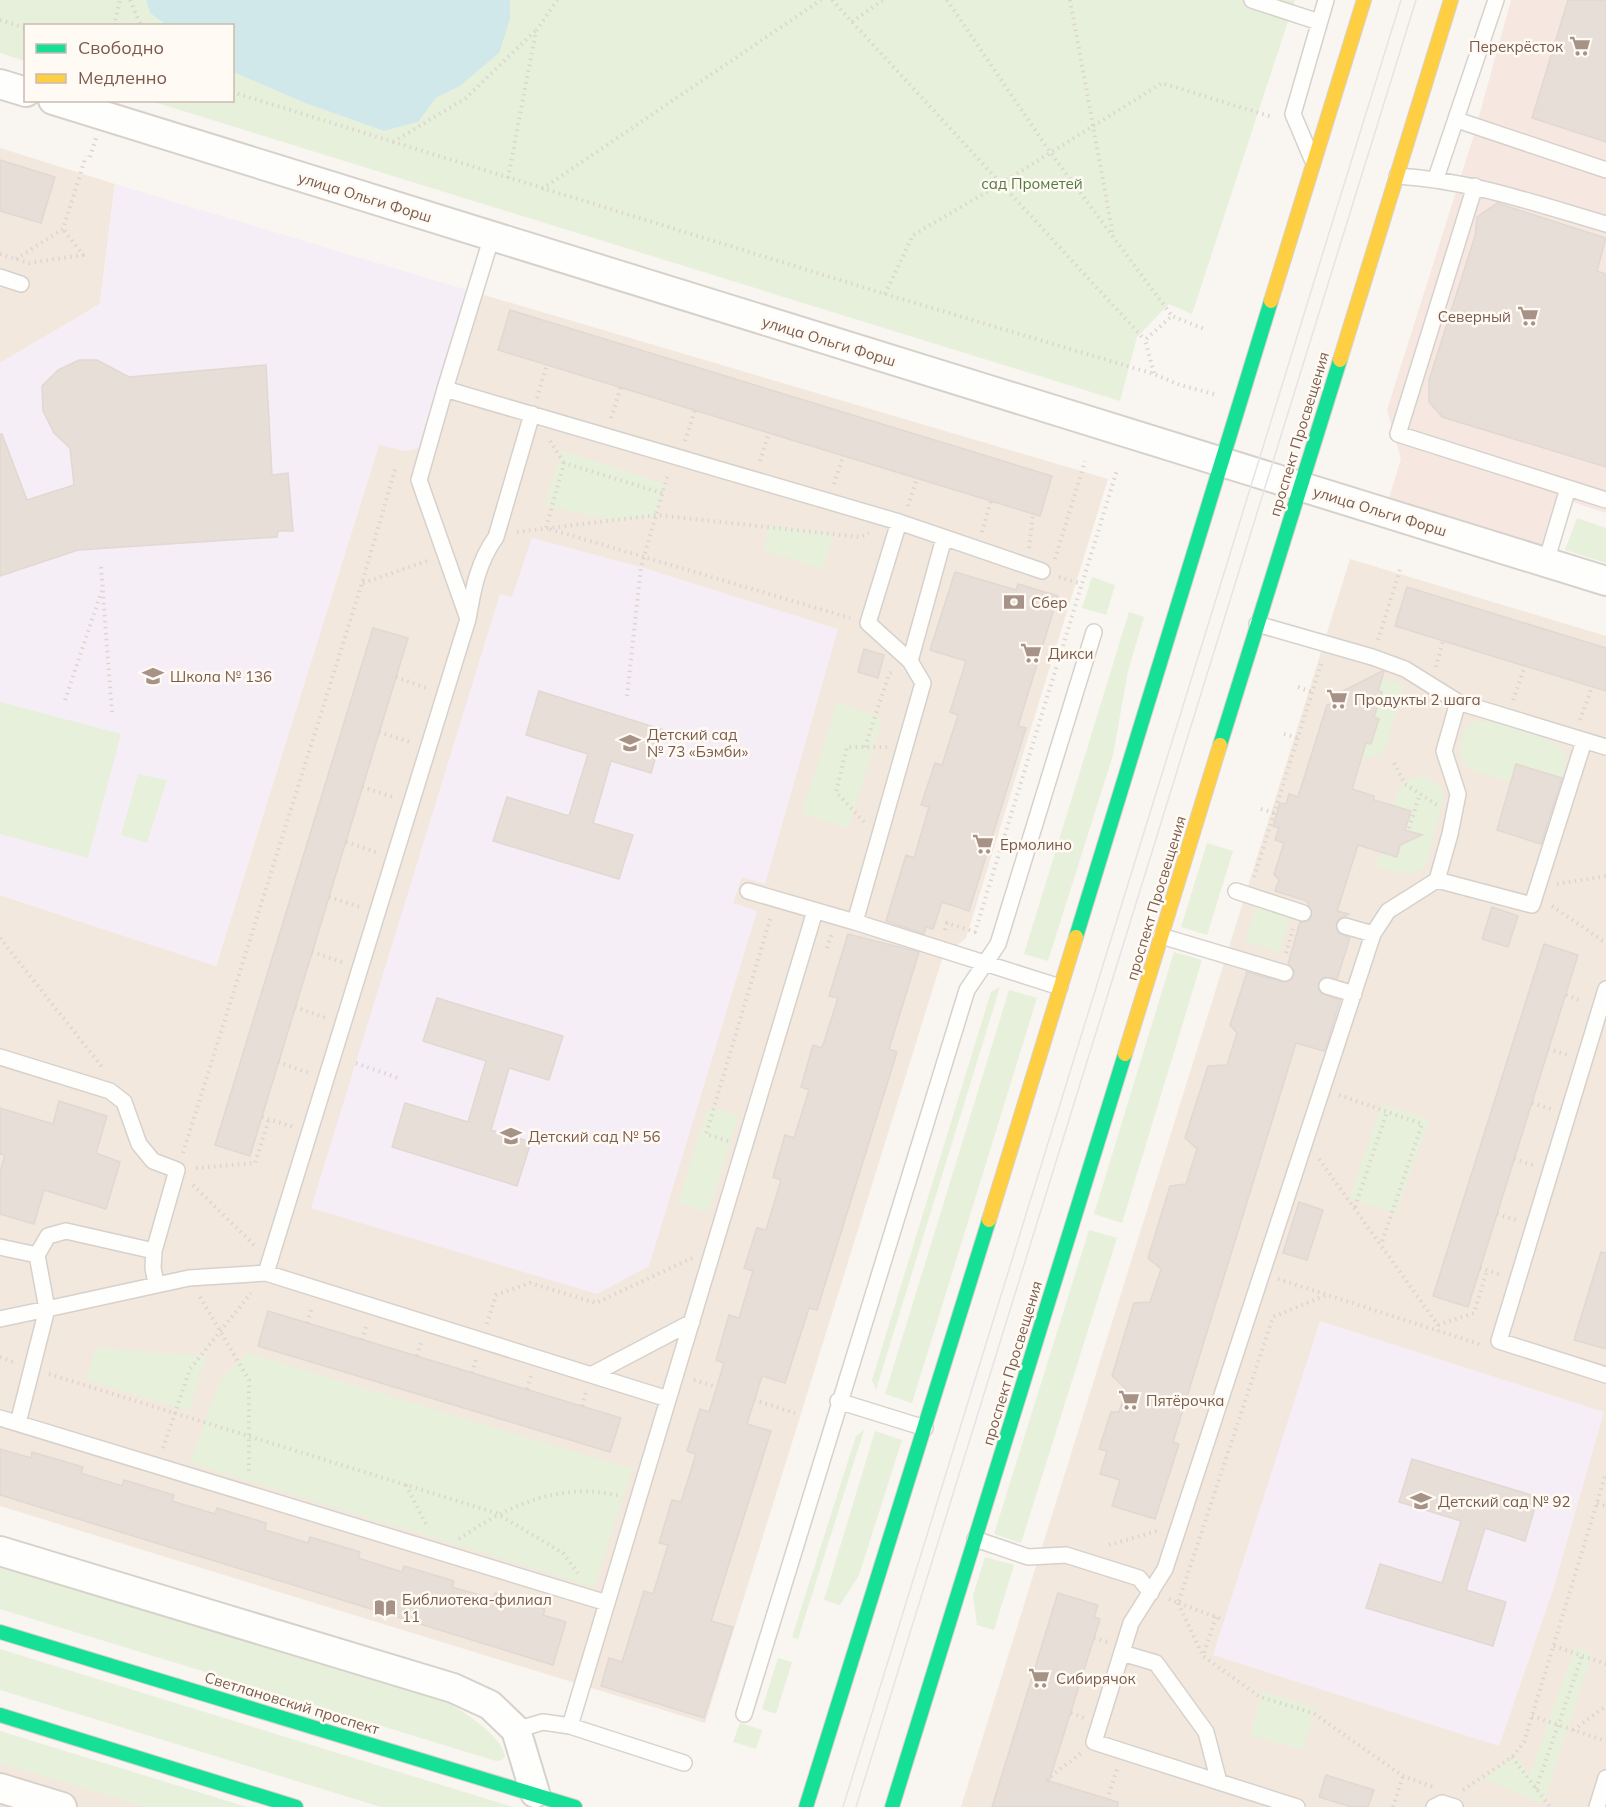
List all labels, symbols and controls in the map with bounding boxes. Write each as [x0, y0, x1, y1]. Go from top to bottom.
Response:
legend [24, 24, 234, 102]
supermarket icon: Перекрёсток [1568, 34, 1592, 58]
text: Свободно [78, 36, 164, 59]
place label: Перекрёсток [1469, 37, 1564, 56]
text: Медленно [78, 66, 167, 89]
street label: улица Ольги Форш [296, 168, 434, 226]
park label: сад Прометей [981, 174, 1083, 193]
supermarket icon: Северный [1516, 304, 1540, 328]
place label: Северный [1438, 307, 1511, 326]
street label: улица Ольги Форш [760, 312, 898, 370]
street label: проспект Просвещения [1265, 349, 1333, 519]
street label: улица Ольги Форш [1311, 482, 1449, 540]
bank icon: Сбер [1002, 590, 1026, 614]
place label: Сбер [1031, 593, 1067, 612]
supermarket icon: Дикси [1019, 641, 1043, 665]
place label: Дикси [1048, 644, 1094, 663]
school or university icon: Школа № 136 [141, 664, 165, 688]
place label: Школа № 136 [170, 667, 272, 686]
supermarket icon: Продукты 2 шага [1325, 687, 1349, 711]
place label: Продукты 2 шага [1354, 690, 1481, 709]
place label: Детский сад № 73 «Бэмби» [647, 725, 749, 761]
school or university icon: Детский сад № 73 «Бэмби» [618, 731, 642, 755]
street label: проспект Просвещения [1122, 813, 1190, 983]
supermarket icon: Ермолино [971, 832, 995, 856]
place label: Ермолино [1000, 835, 1072, 854]
school or university icon: Детский сад № 56 [499, 1124, 523, 1148]
place label: Детский сад № 56 [528, 1127, 661, 1146]
street label: проспект Просвещения [978, 1278, 1046, 1448]
supermarket icon: Пятёрочка [1117, 1388, 1141, 1412]
place label: Пятёрочка [1146, 1391, 1224, 1410]
school or university icon: Детский сад № 92 [1409, 1489, 1433, 1513]
place label: Детский сад № 92 [1438, 1492, 1571, 1511]
place label: Библиотека-филиал 11 [402, 1590, 552, 1626]
library icon: Библиотека-филиал 11 [373, 1596, 397, 1620]
supermarket icon: Сибирячок [1027, 1666, 1051, 1690]
street label: Светлановский проспект [202, 1667, 382, 1739]
place label: Сибирячок [1056, 1669, 1136, 1688]

